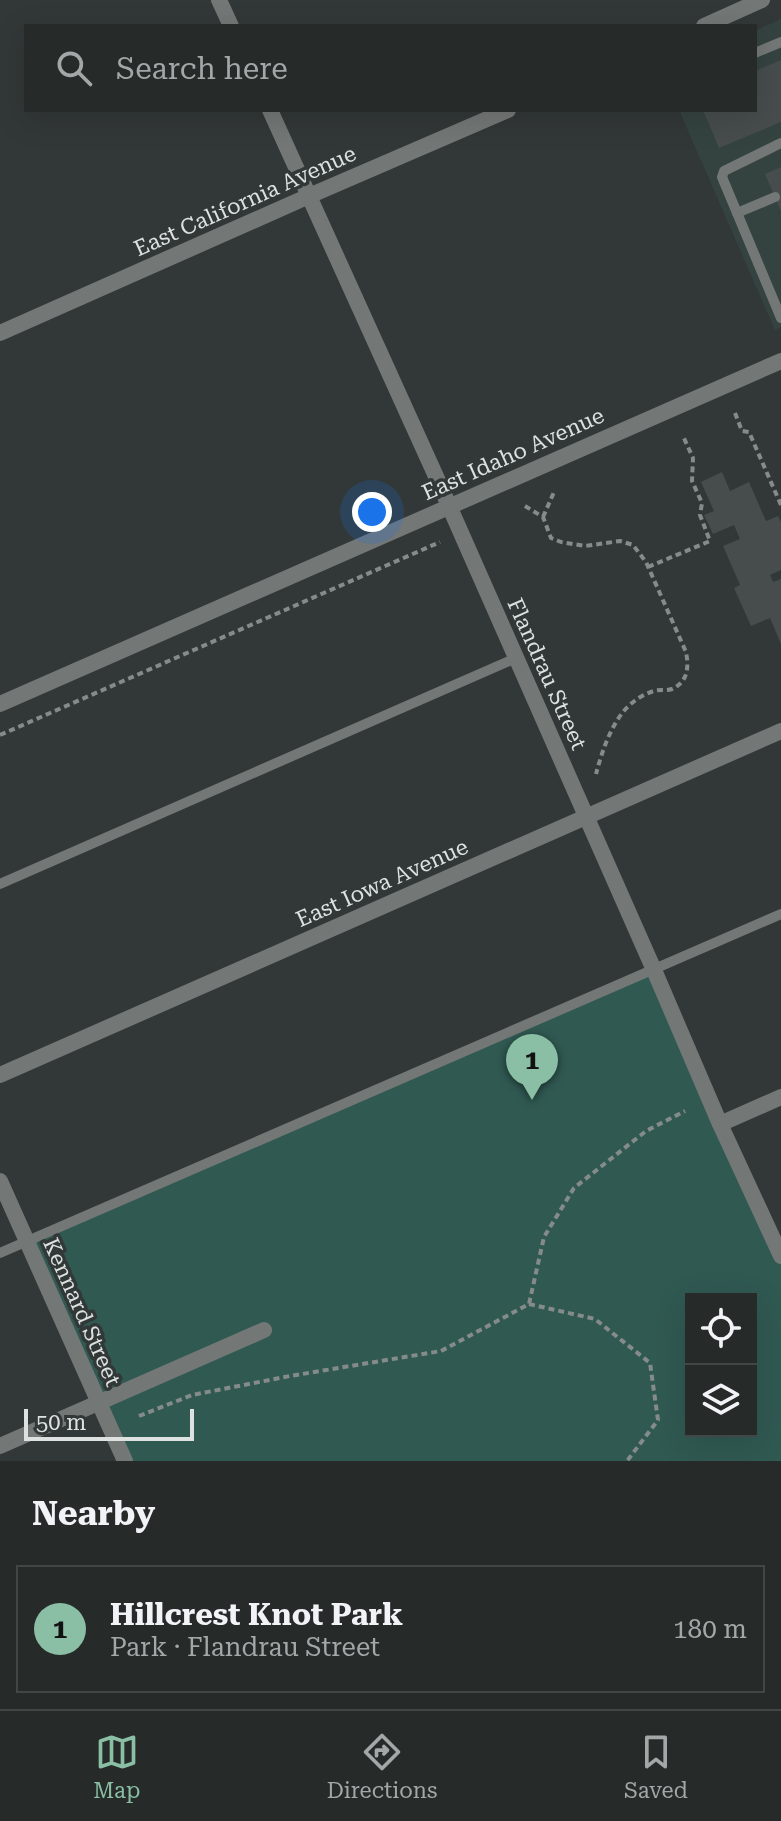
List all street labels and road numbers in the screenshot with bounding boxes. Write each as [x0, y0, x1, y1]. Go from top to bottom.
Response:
street label: East California Avenue [130, 141, 360, 261]
street label: East Idaho Avenue [418, 403, 608, 505]
street label: Flandrau Street [502, 594, 592, 754]
street label: East Iowa Avenue [292, 834, 472, 932]
street label: Kennard Street [38, 1234, 126, 1390]

